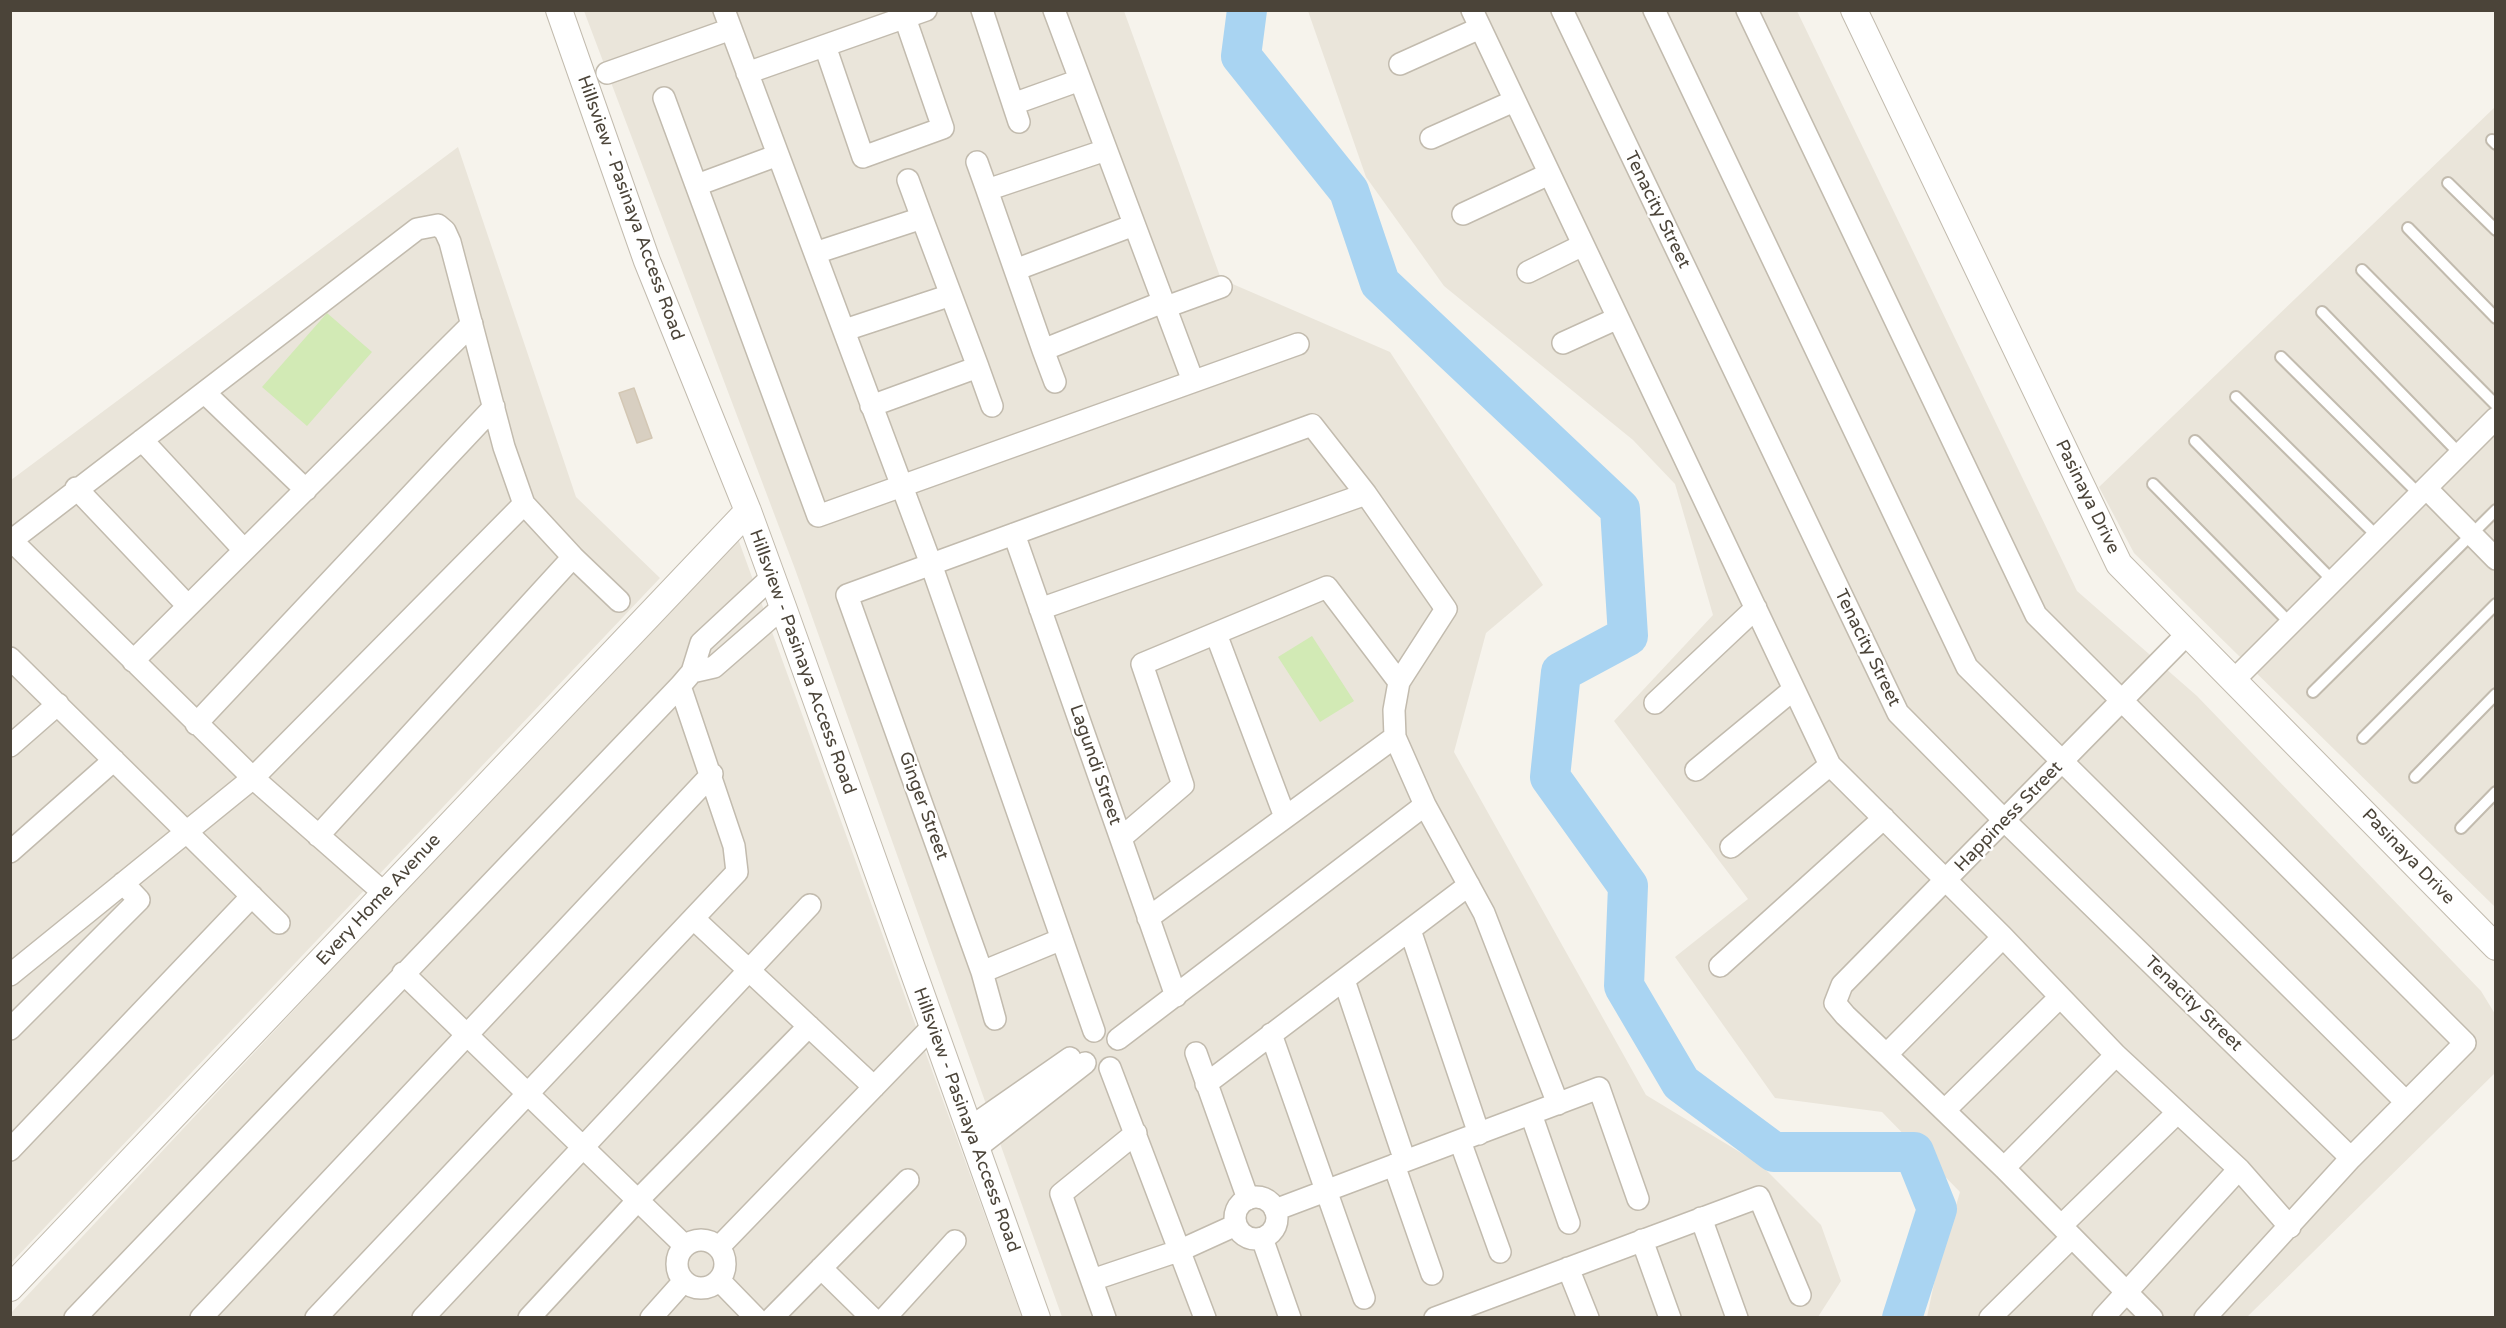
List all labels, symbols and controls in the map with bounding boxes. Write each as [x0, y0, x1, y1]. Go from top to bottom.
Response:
street label: Hillsview - Pasinaya Access Road [572, 73, 688, 343]
street label: Tenacity Street [1619, 148, 1695, 272]
street label: Pasinaya Drive [2050, 436, 2124, 558]
street label: Hillsview - Pasinaya Access Road [744, 527, 860, 797]
street label: Tenacity Street [1829, 586, 1905, 710]
street label: Lagundi Street [1064, 702, 1126, 828]
street label: Ginger Street [893, 749, 953, 863]
street label: Happiness Street [1951, 757, 2067, 877]
street label: Pasinaya Drive [2357, 805, 2459, 909]
street label: Every Home Avenue [312, 830, 446, 970]
street label: Tenacity Street [2140, 952, 2246, 1056]
street label: Hillsview - Pasinaya Access Road [908, 985, 1024, 1255]

